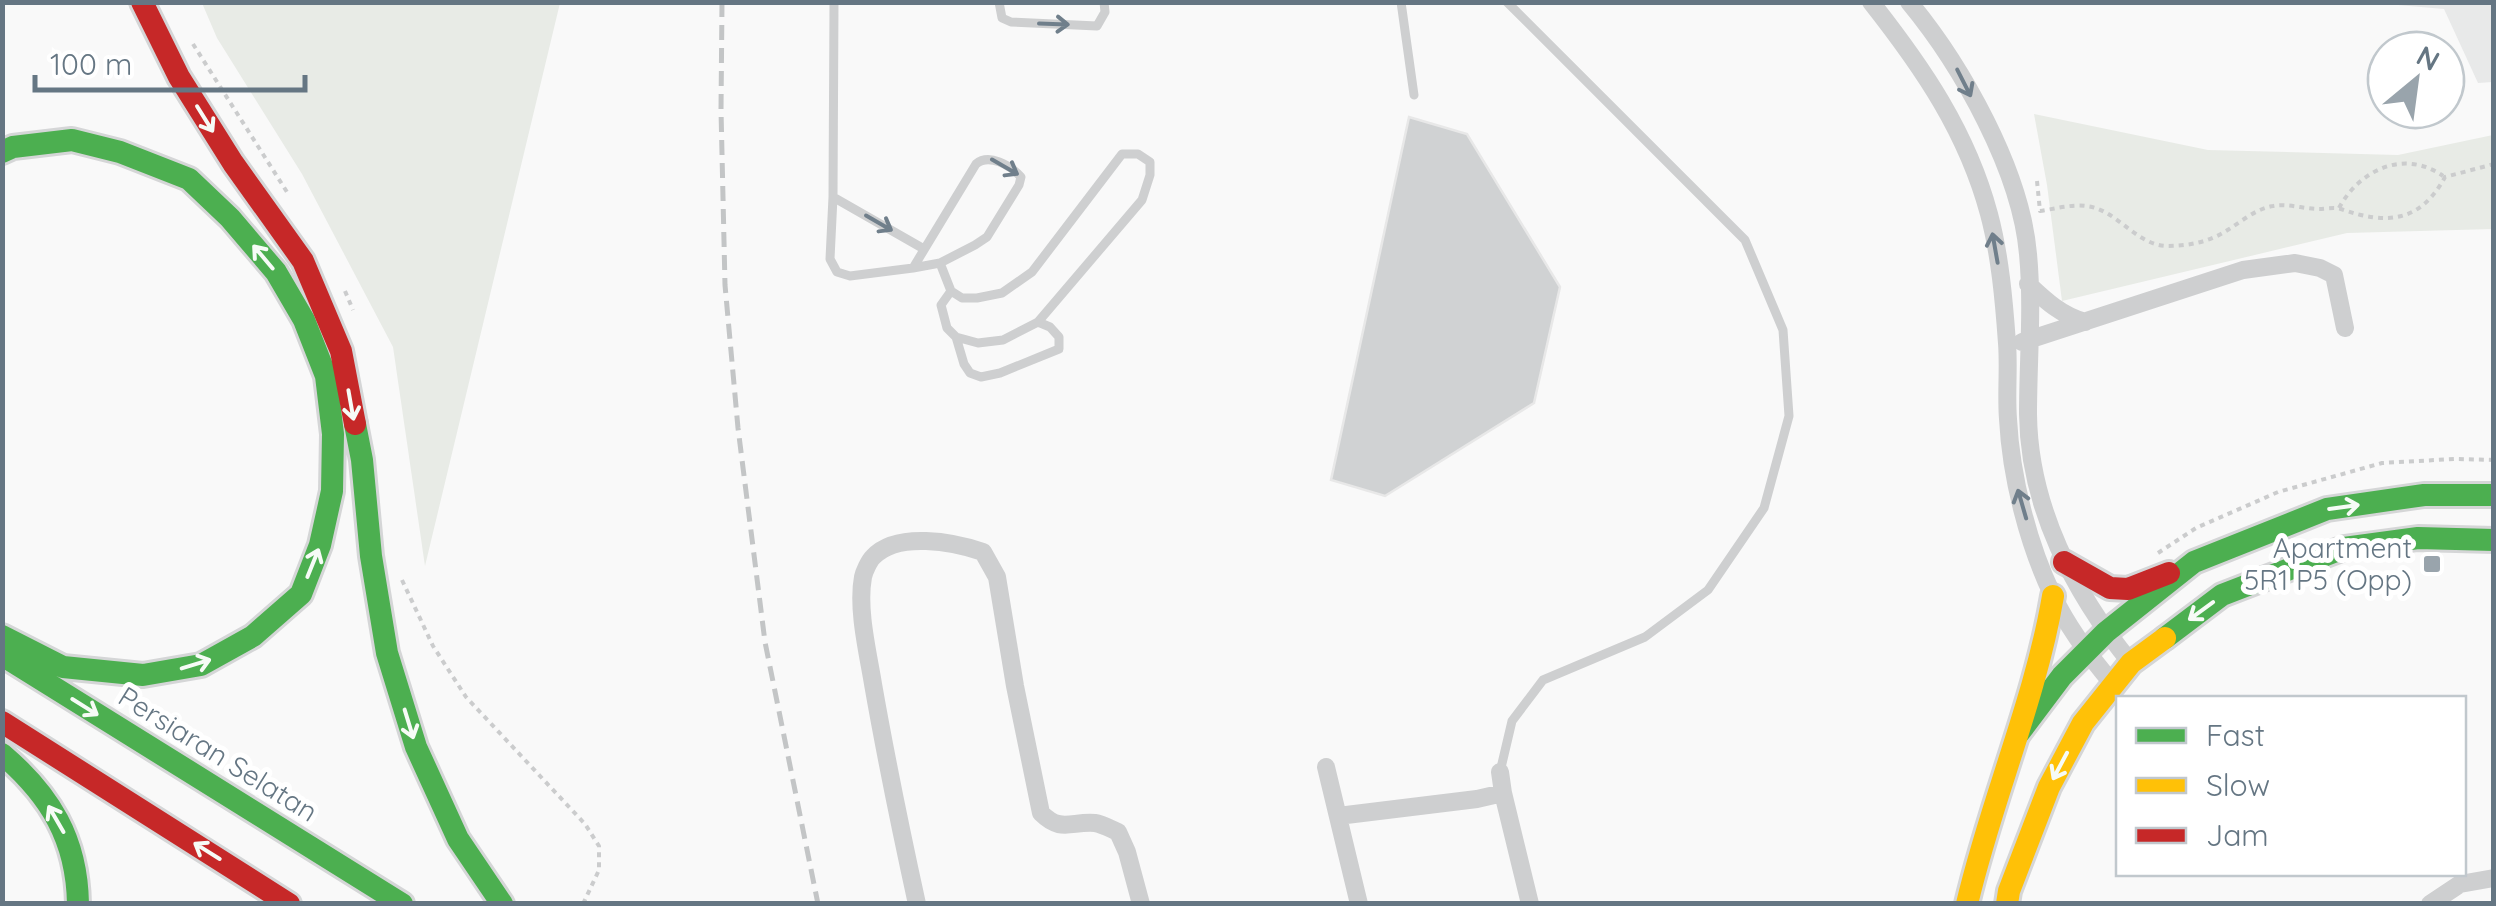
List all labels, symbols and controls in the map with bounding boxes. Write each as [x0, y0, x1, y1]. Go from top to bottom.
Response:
one-way arrow [1037, 15, 1069, 34]
scale bar [35, 30, 305, 92]
north arrow [2366, 30, 2466, 130]
text: N [2411, 37, 2446, 78]
text: 100 m [50, 45, 132, 83]
one-way arrow [1955, 67, 1974, 97]
one-way arrow [195, 104, 215, 133]
one-way arrow [990, 157, 1019, 177]
one-way arrow [863, 213, 893, 233]
one-way arrow [1985, 232, 2004, 265]
one-way arrow [252, 245, 275, 270]
one-way arrow [342, 388, 361, 420]
one-way arrow [2012, 489, 2030, 520]
one-way arrow [2327, 497, 2360, 515]
place label: Apartment 5R1 P5 (Opp) [2244, 530, 2412, 597]
one-way arrow [306, 548, 324, 578]
marker: Apartment 5R1 P5 (Opp) [2421, 553, 2443, 575]
one-way arrow [2188, 601, 2215, 622]
one-way arrow [179, 654, 211, 672]
street label: Persiaran Selatan [112, 678, 324, 829]
legend [2116, 696, 2466, 876]
one-way arrow [70, 697, 99, 717]
one-way arrow [401, 707, 419, 739]
text: Fast [2206, 716, 2265, 754]
one-way arrow [2050, 751, 2070, 781]
text: Slow [2206, 766, 2270, 804]
one-way arrow [46, 805, 66, 834]
text: Jam [2206, 816, 2269, 854]
one-way arrow [193, 841, 222, 862]

